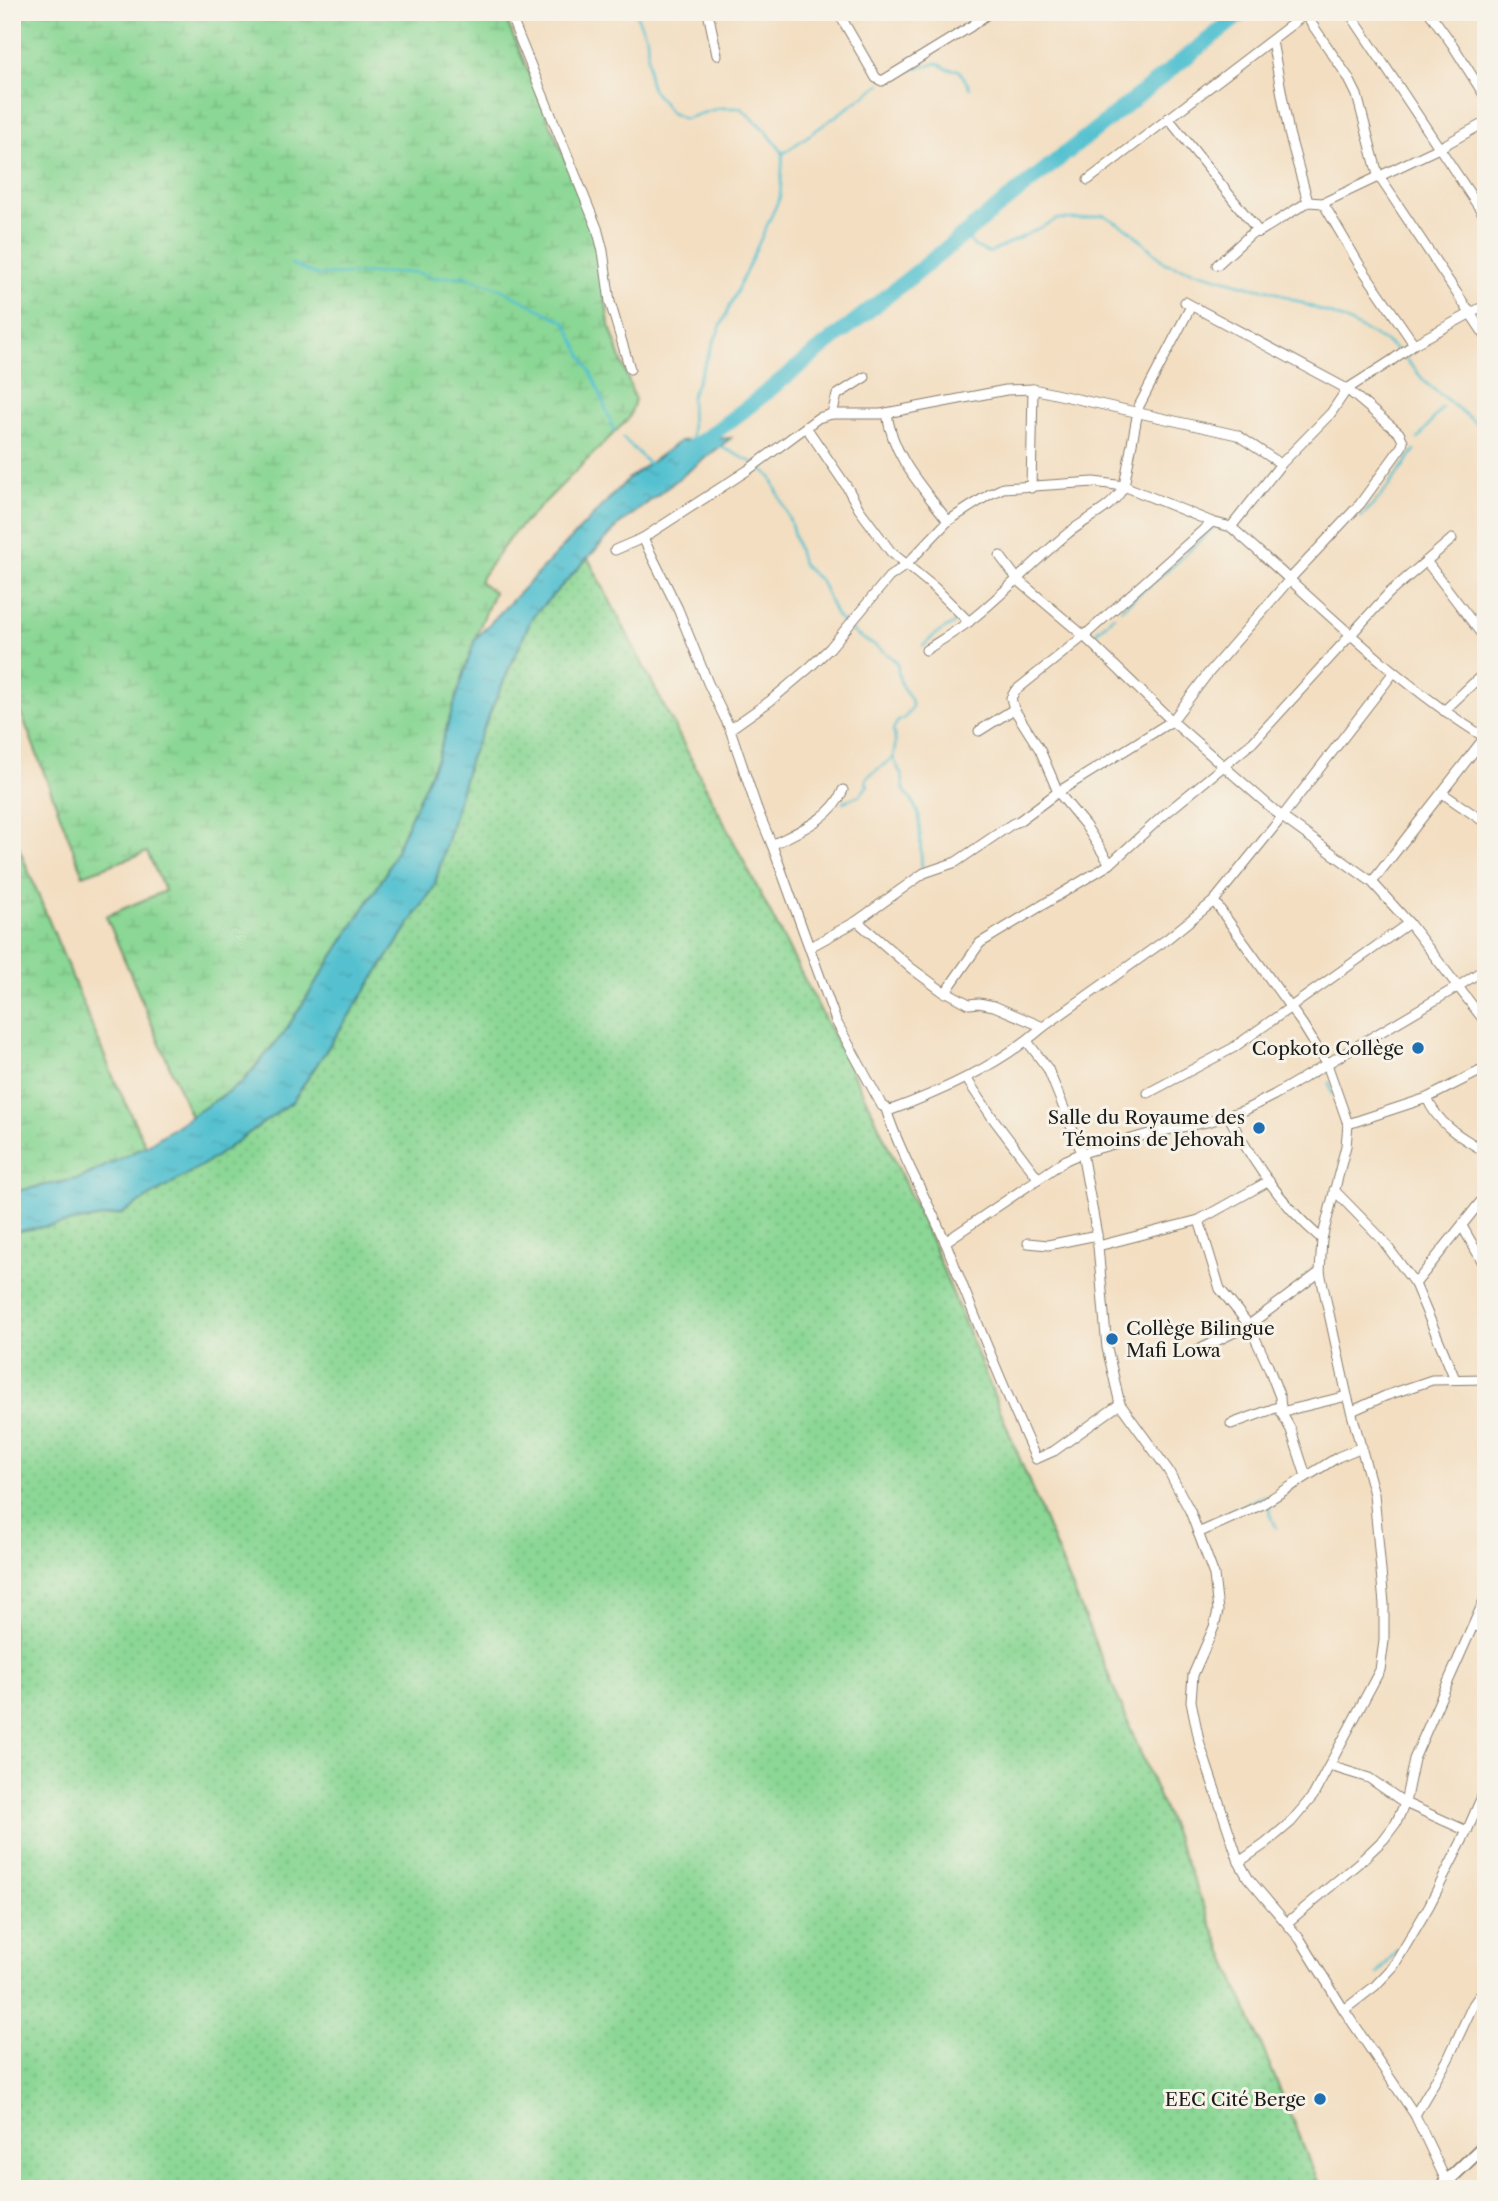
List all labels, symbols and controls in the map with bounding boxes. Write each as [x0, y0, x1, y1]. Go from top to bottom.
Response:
place label: Copkoto Collège [1252, 1037, 1404, 1060]
marker: Copkoto Collège [1410, 1040, 1426, 1056]
place label: Salle du Royaume des Témoins de Jehovah [1048, 1106, 1245, 1151]
marker: Salle du Royaume des Témoins de Jehovah [1251, 1120, 1267, 1136]
place label: Collège Bilingue Mafi Lowa [1126, 1317, 1275, 1362]
marker: Collège Bilingue Mafi Lowa [1104, 1331, 1120, 1347]
place label: EEC Cité Berge [1165, 2088, 1306, 2111]
marker: EEC Cité Berge [1312, 2091, 1328, 2107]

